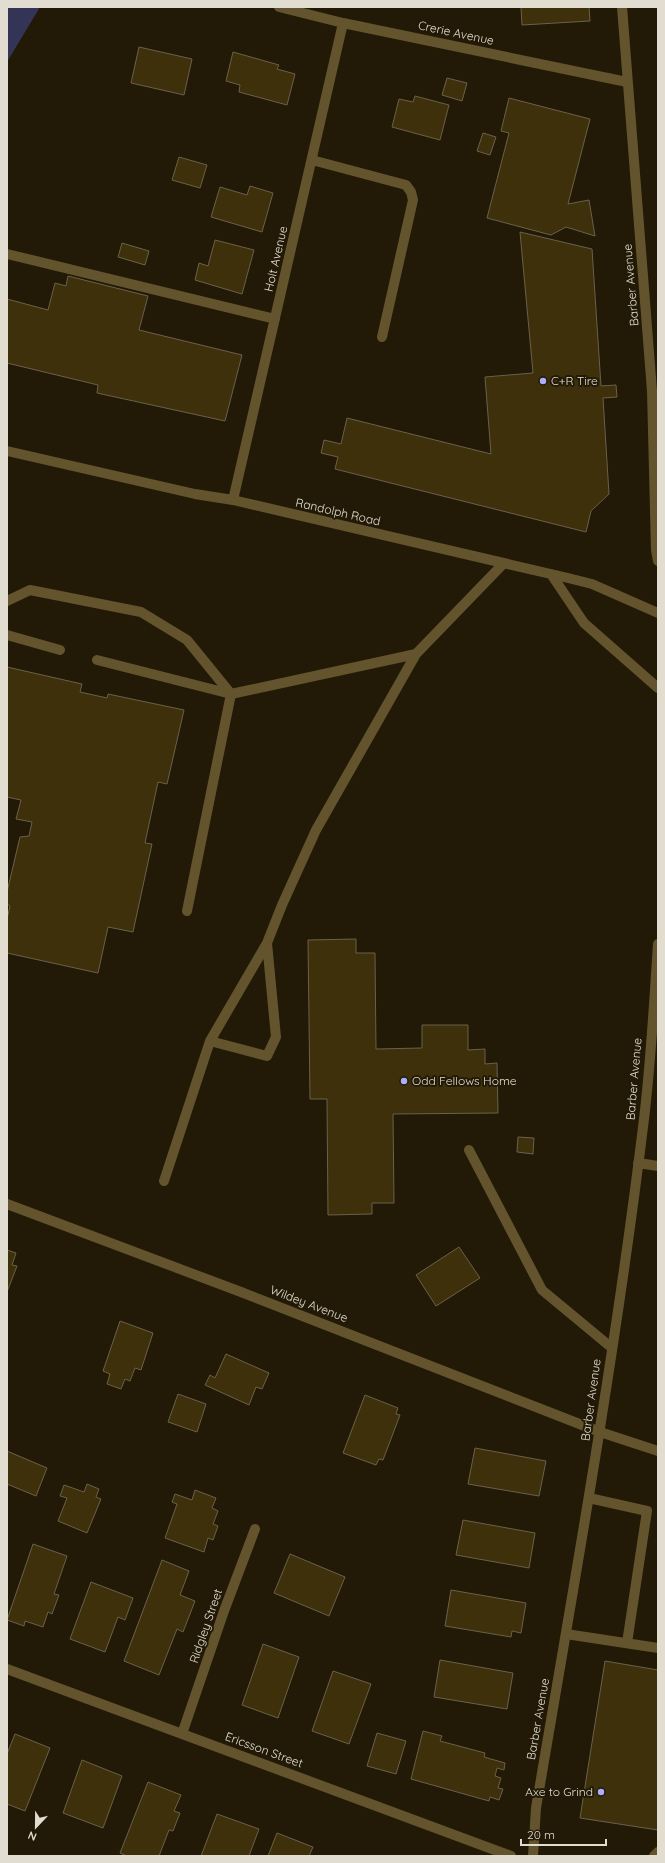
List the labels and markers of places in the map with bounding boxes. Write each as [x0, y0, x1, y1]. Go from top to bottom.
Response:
place label: C+R Tire [551, 373, 598, 388]
marker: C+R Tire [538, 376, 548, 386]
place label: Odd Fellows Home [412, 1073, 517, 1088]
marker: Odd Fellows Home [399, 1076, 409, 1086]
place label: Axe to Grind [525, 1784, 593, 1799]
marker: Axe to Grind [596, 1787, 606, 1797]

